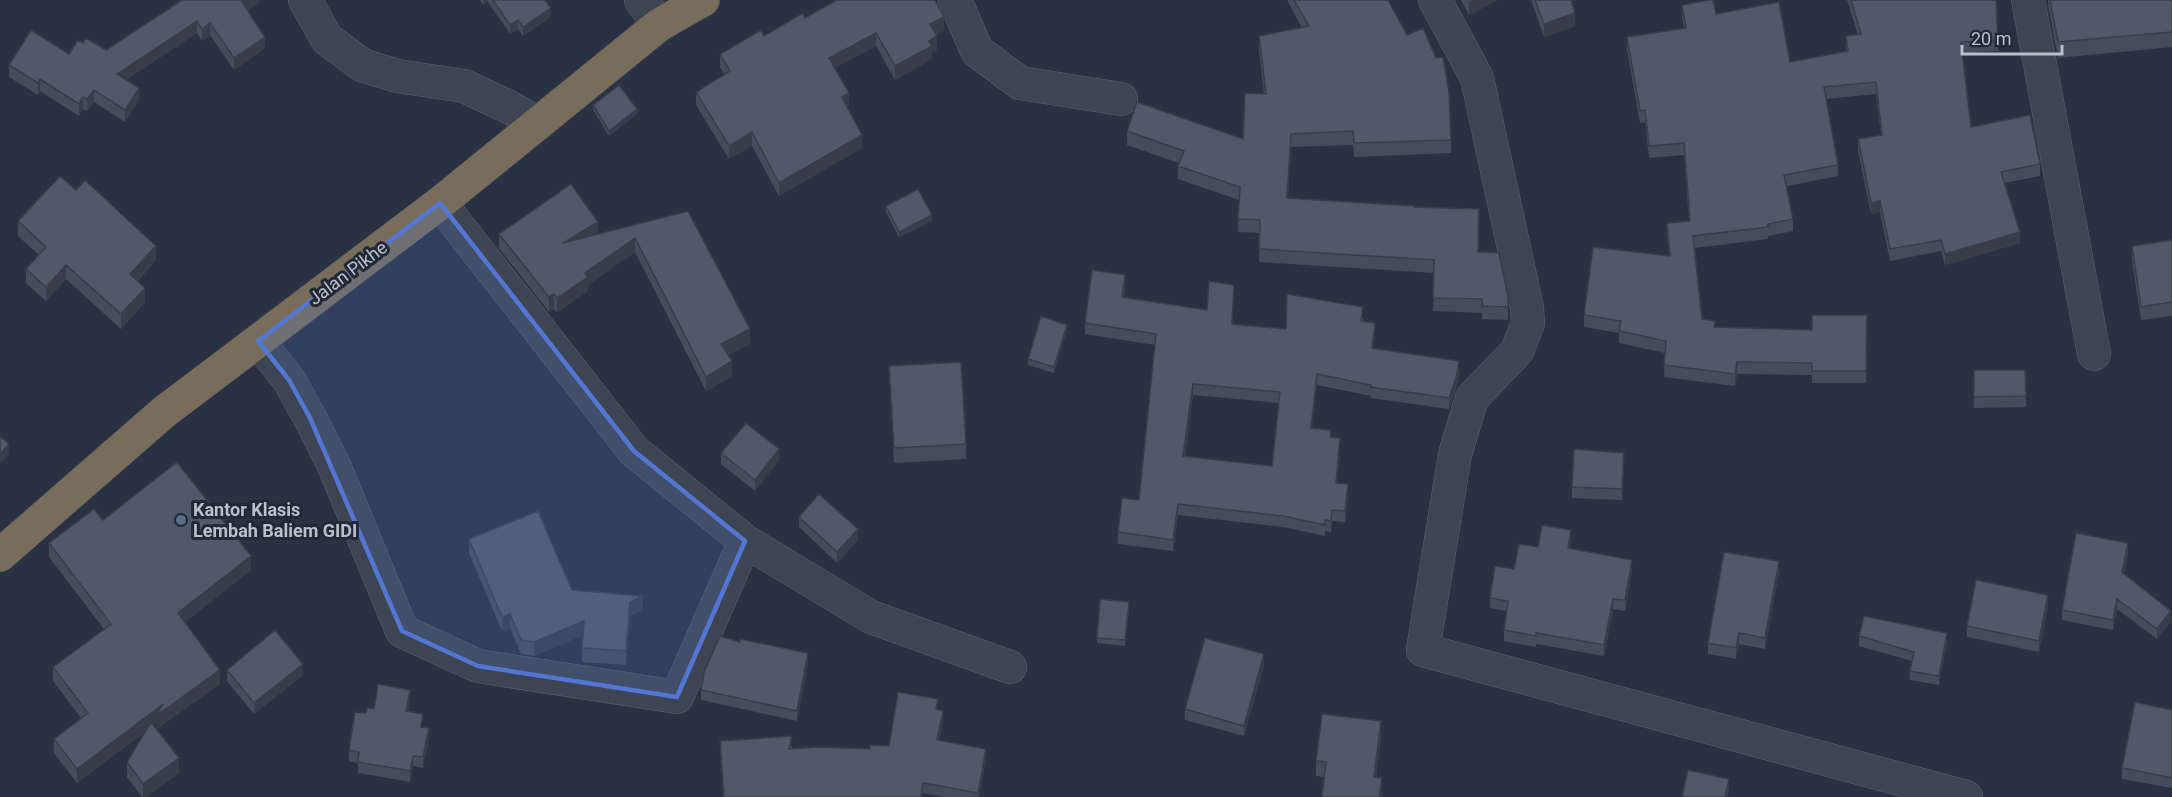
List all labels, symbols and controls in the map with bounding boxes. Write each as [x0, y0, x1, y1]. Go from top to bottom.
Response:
scale bar [1962, 18, 2062, 56]
text: 20 m [1971, 28, 2011, 49]
street label: Jalan Pikhe [304, 236, 391, 309]
place label: Kantor Klasis Lembah Baliem GIDI [193, 499, 357, 541]
marker: Kantor Klasis Lembah Baliem GIDI [174, 513, 188, 527]

